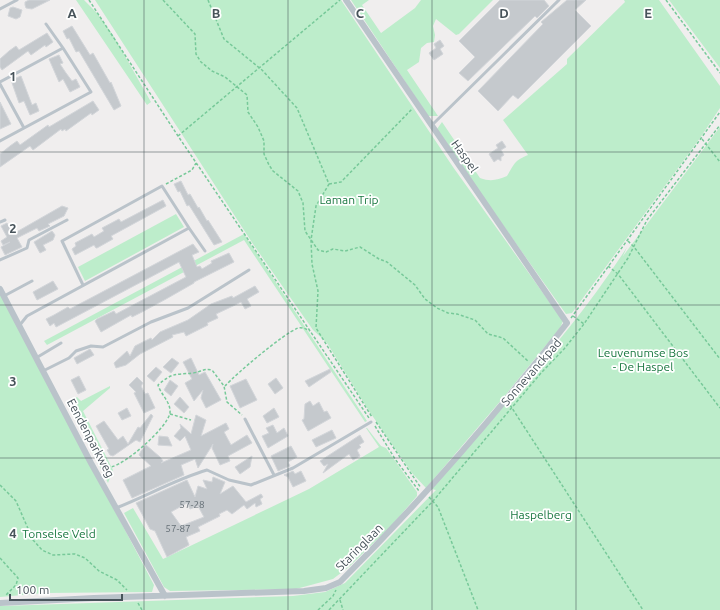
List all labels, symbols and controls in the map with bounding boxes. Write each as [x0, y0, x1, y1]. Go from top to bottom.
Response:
text: A [67, 6, 77, 20]
text: B [212, 6, 221, 20]
text: C [356, 6, 365, 20]
text: D [499, 6, 509, 20]
text: E [644, 6, 652, 20]
text: 1 [9, 69, 17, 83]
street label: Haspel [449, 137, 481, 175]
park label: Laman Trip [319, 193, 379, 206]
text: 2 [9, 221, 17, 235]
street label: Sonnevanckpad [498, 336, 564, 408]
park label: Leuvenumse Bos - De Haspel [598, 346, 688, 373]
text: 3 [9, 374, 17, 388]
street label: Eendenparkweg [65, 396, 117, 480]
house number: 57-28 [179, 499, 205, 510]
park label: Haspelberg [510, 508, 572, 521]
street label: Staringlaan [333, 521, 385, 573]
house number: 57-87 [165, 523, 191, 534]
text: 4 [9, 526, 17, 540]
park label: Tonselse Veld [22, 527, 96, 540]
scale bar [10, 576, 122, 602]
text: 100 m [16, 583, 49, 596]

